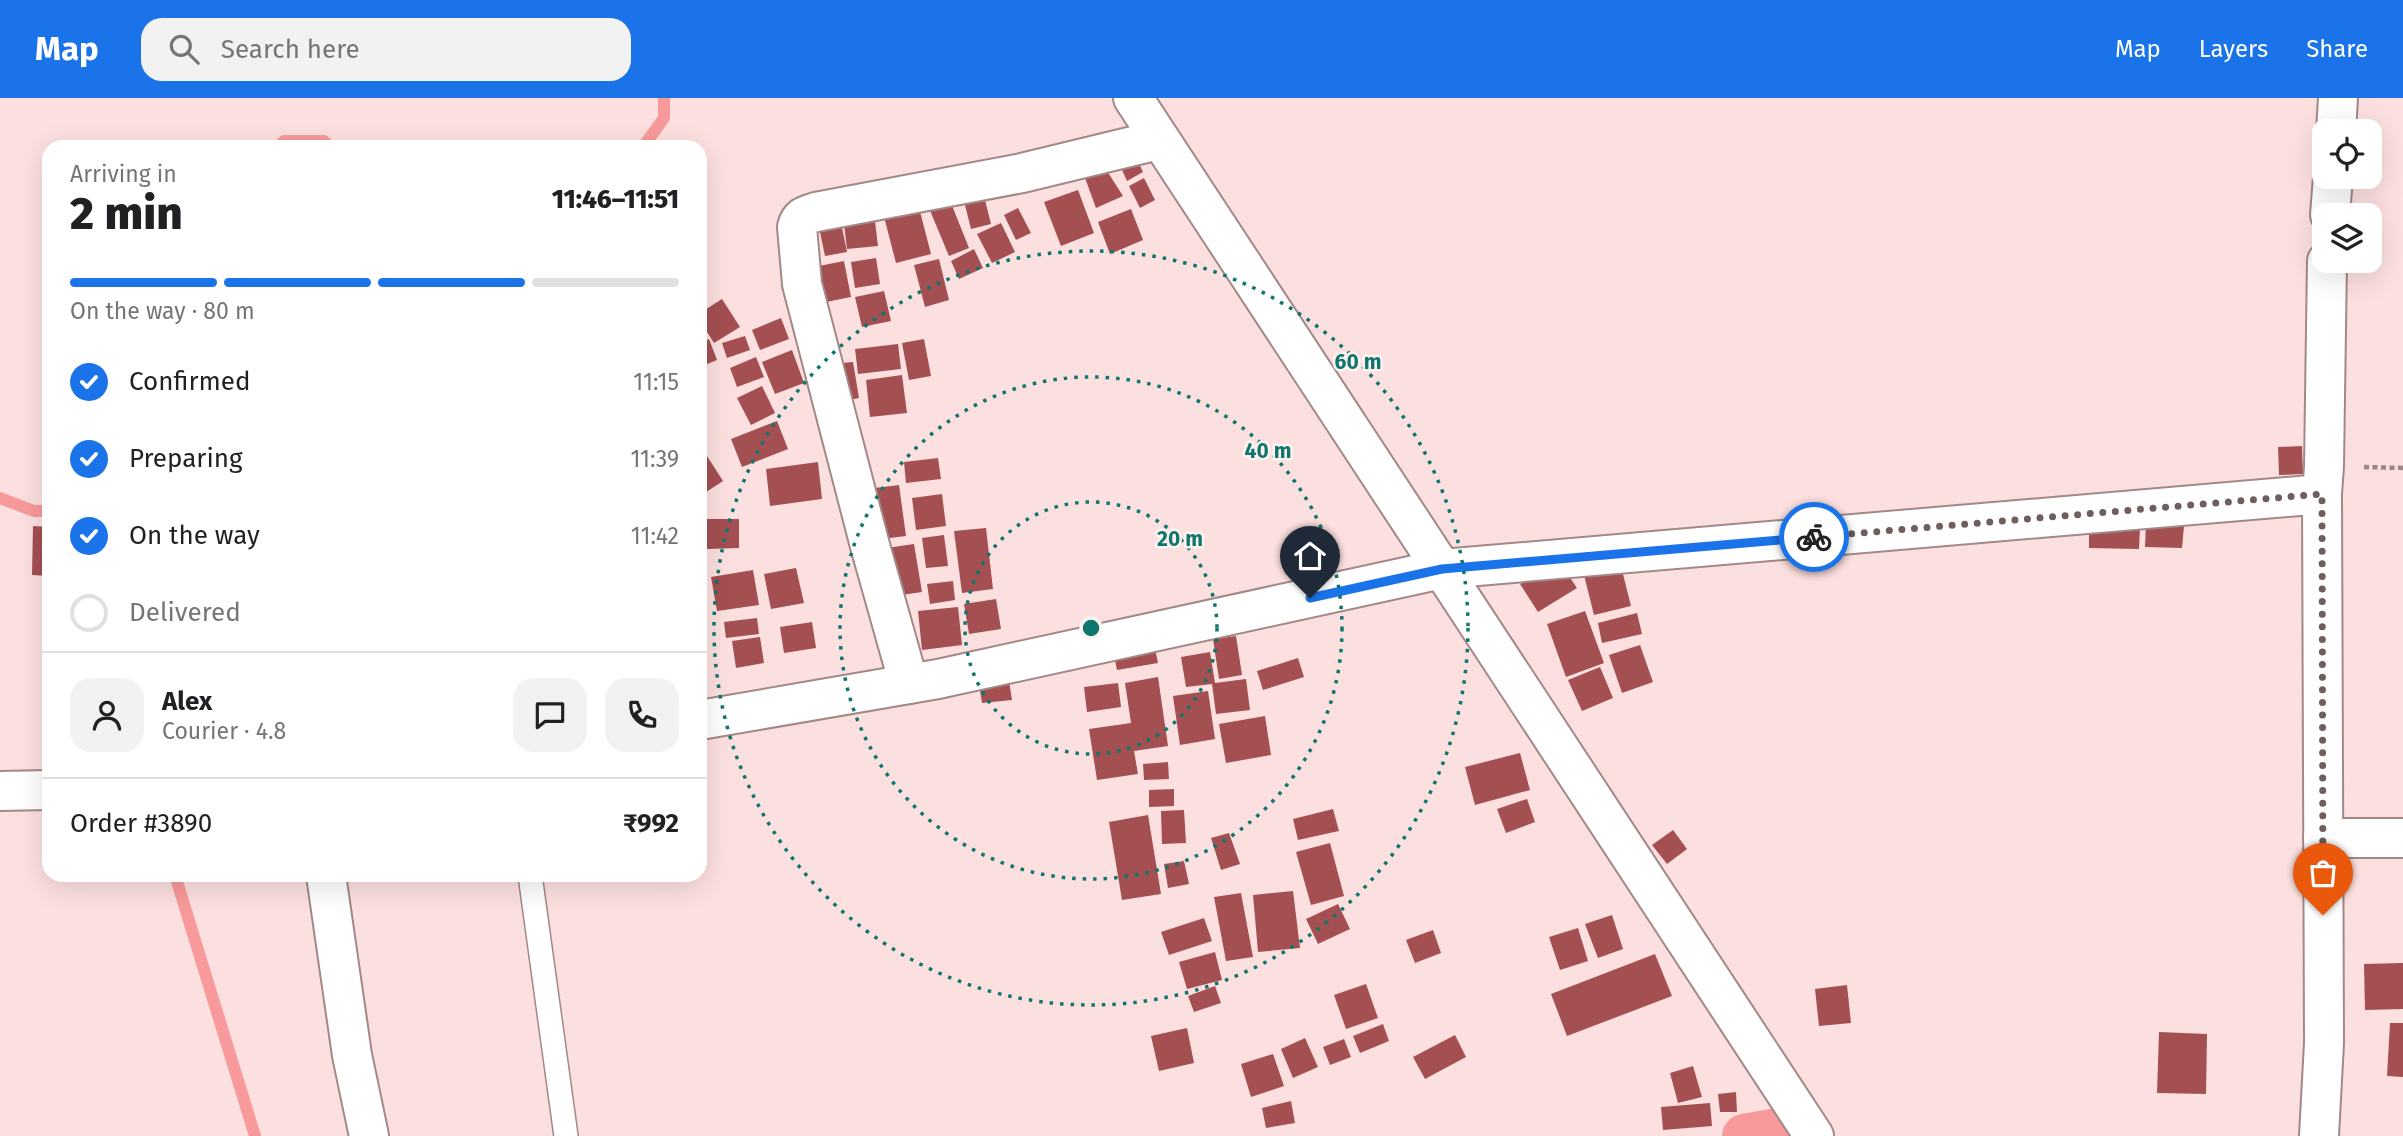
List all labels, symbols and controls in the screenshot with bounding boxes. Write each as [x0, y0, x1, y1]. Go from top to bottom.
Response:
search box [141, 18, 631, 81]
text: Map [35, 29, 99, 69]
icon: search [165, 30, 203, 68]
text: Search here [221, 34, 360, 65]
text: Map [2115, 35, 2161, 63]
text: Layers [2199, 35, 2268, 63]
text: Share [2306, 35, 2368, 63]
map controls [2312, 119, 2382, 273]
button: locate [2312, 119, 2382, 189]
text: Arriving in [70, 160, 177, 188]
text: 11:46–11:51 [552, 184, 679, 215]
text: 2 min [70, 186, 183, 241]
button: layers [2312, 203, 2382, 273]
text: On the way · 80 m [70, 297, 255, 325]
text: 60 m [1335, 349, 1381, 375]
icon: check [70, 363, 108, 401]
text: Confirmed [129, 366, 250, 397]
text: 11:15 [633, 368, 679, 396]
text: 40 m [1245, 438, 1291, 464]
icon: check [70, 440, 108, 478]
text: Preparing [129, 443, 242, 474]
text: 11:39 [630, 445, 679, 473]
courier [1779, 502, 1849, 572]
icon: check [70, 517, 108, 555]
icon: bike [1795, 518, 1833, 556]
text: On the way [129, 520, 260, 551]
text: 11:42 [631, 522, 679, 550]
text: 20 m [1157, 526, 1203, 552]
pin [1280, 526, 1340, 598]
icon: home [1291, 537, 1329, 575]
text: Delivered [129, 597, 241, 628]
centre of rings [1079, 616, 1103, 640]
button: person [70, 678, 144, 752]
button: chat [513, 678, 587, 752]
button: phone [605, 678, 679, 752]
text: Alex [162, 686, 212, 717]
text: Courier · 4.8 [162, 717, 286, 745]
text: Order #3890 [70, 808, 212, 839]
text: ₹992 [623, 808, 679, 839]
pin [2293, 843, 2353, 915]
icon: bag [2304, 854, 2342, 892]

